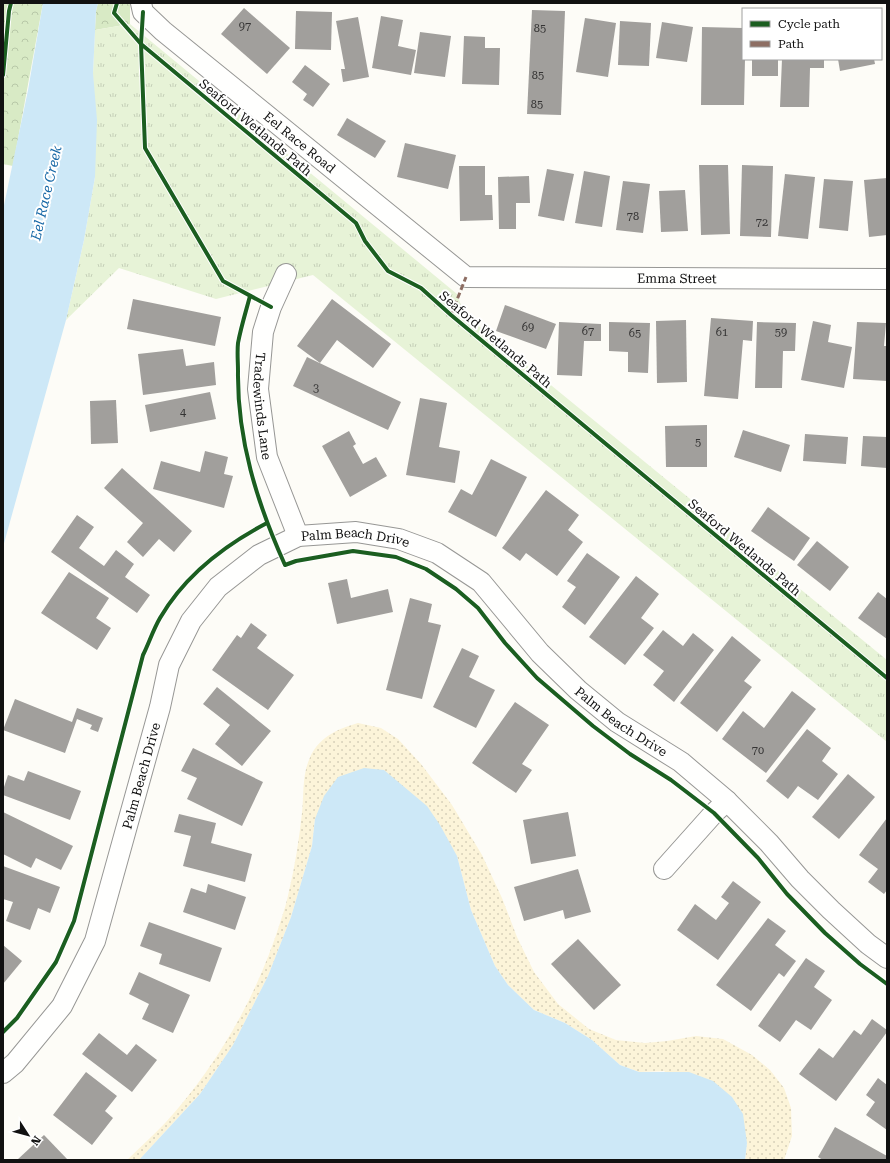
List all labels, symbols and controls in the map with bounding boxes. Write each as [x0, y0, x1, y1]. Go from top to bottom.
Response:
legend [742, 8, 882, 60]
text: Cycle path [778, 17, 840, 31]
house number: 97 [239, 20, 251, 33]
house number: 85 [534, 22, 546, 35]
text: Path [778, 37, 804, 51]
house number: 85 [532, 69, 544, 82]
street label: Seaford Wetlands Path [196, 76, 315, 179]
house number: 85 [531, 98, 543, 111]
street label: Eel Race Road [260, 109, 339, 176]
water label: Eel Race Creek [27, 144, 65, 243]
house number: 78 [627, 210, 639, 223]
house number: 72 [756, 216, 768, 229]
street label: Emma Street [637, 271, 717, 286]
street label: Seaford Wetlands Path [436, 288, 555, 391]
house number: 69 [522, 321, 534, 334]
house number: 67 [582, 325, 594, 338]
house number: 61 [716, 326, 728, 339]
house number: 59 [775, 326, 787, 339]
house number: 65 [629, 327, 641, 340]
street label: Tradewinds Lane [250, 352, 274, 461]
house number: 3 [313, 382, 319, 395]
house number: 4 [180, 406, 187, 419]
house number: 5 [695, 436, 701, 449]
street label: Seaford Wetlands Path [685, 496, 804, 599]
street label: Palm Beach Drive [300, 525, 412, 550]
street label: Palm Beach Drive [572, 684, 670, 760]
street label: Palm Beach Drive [119, 721, 163, 831]
house number: 70 [752, 744, 764, 757]
north arrow [8, 1115, 48, 1155]
text: N [28, 1133, 43, 1148]

